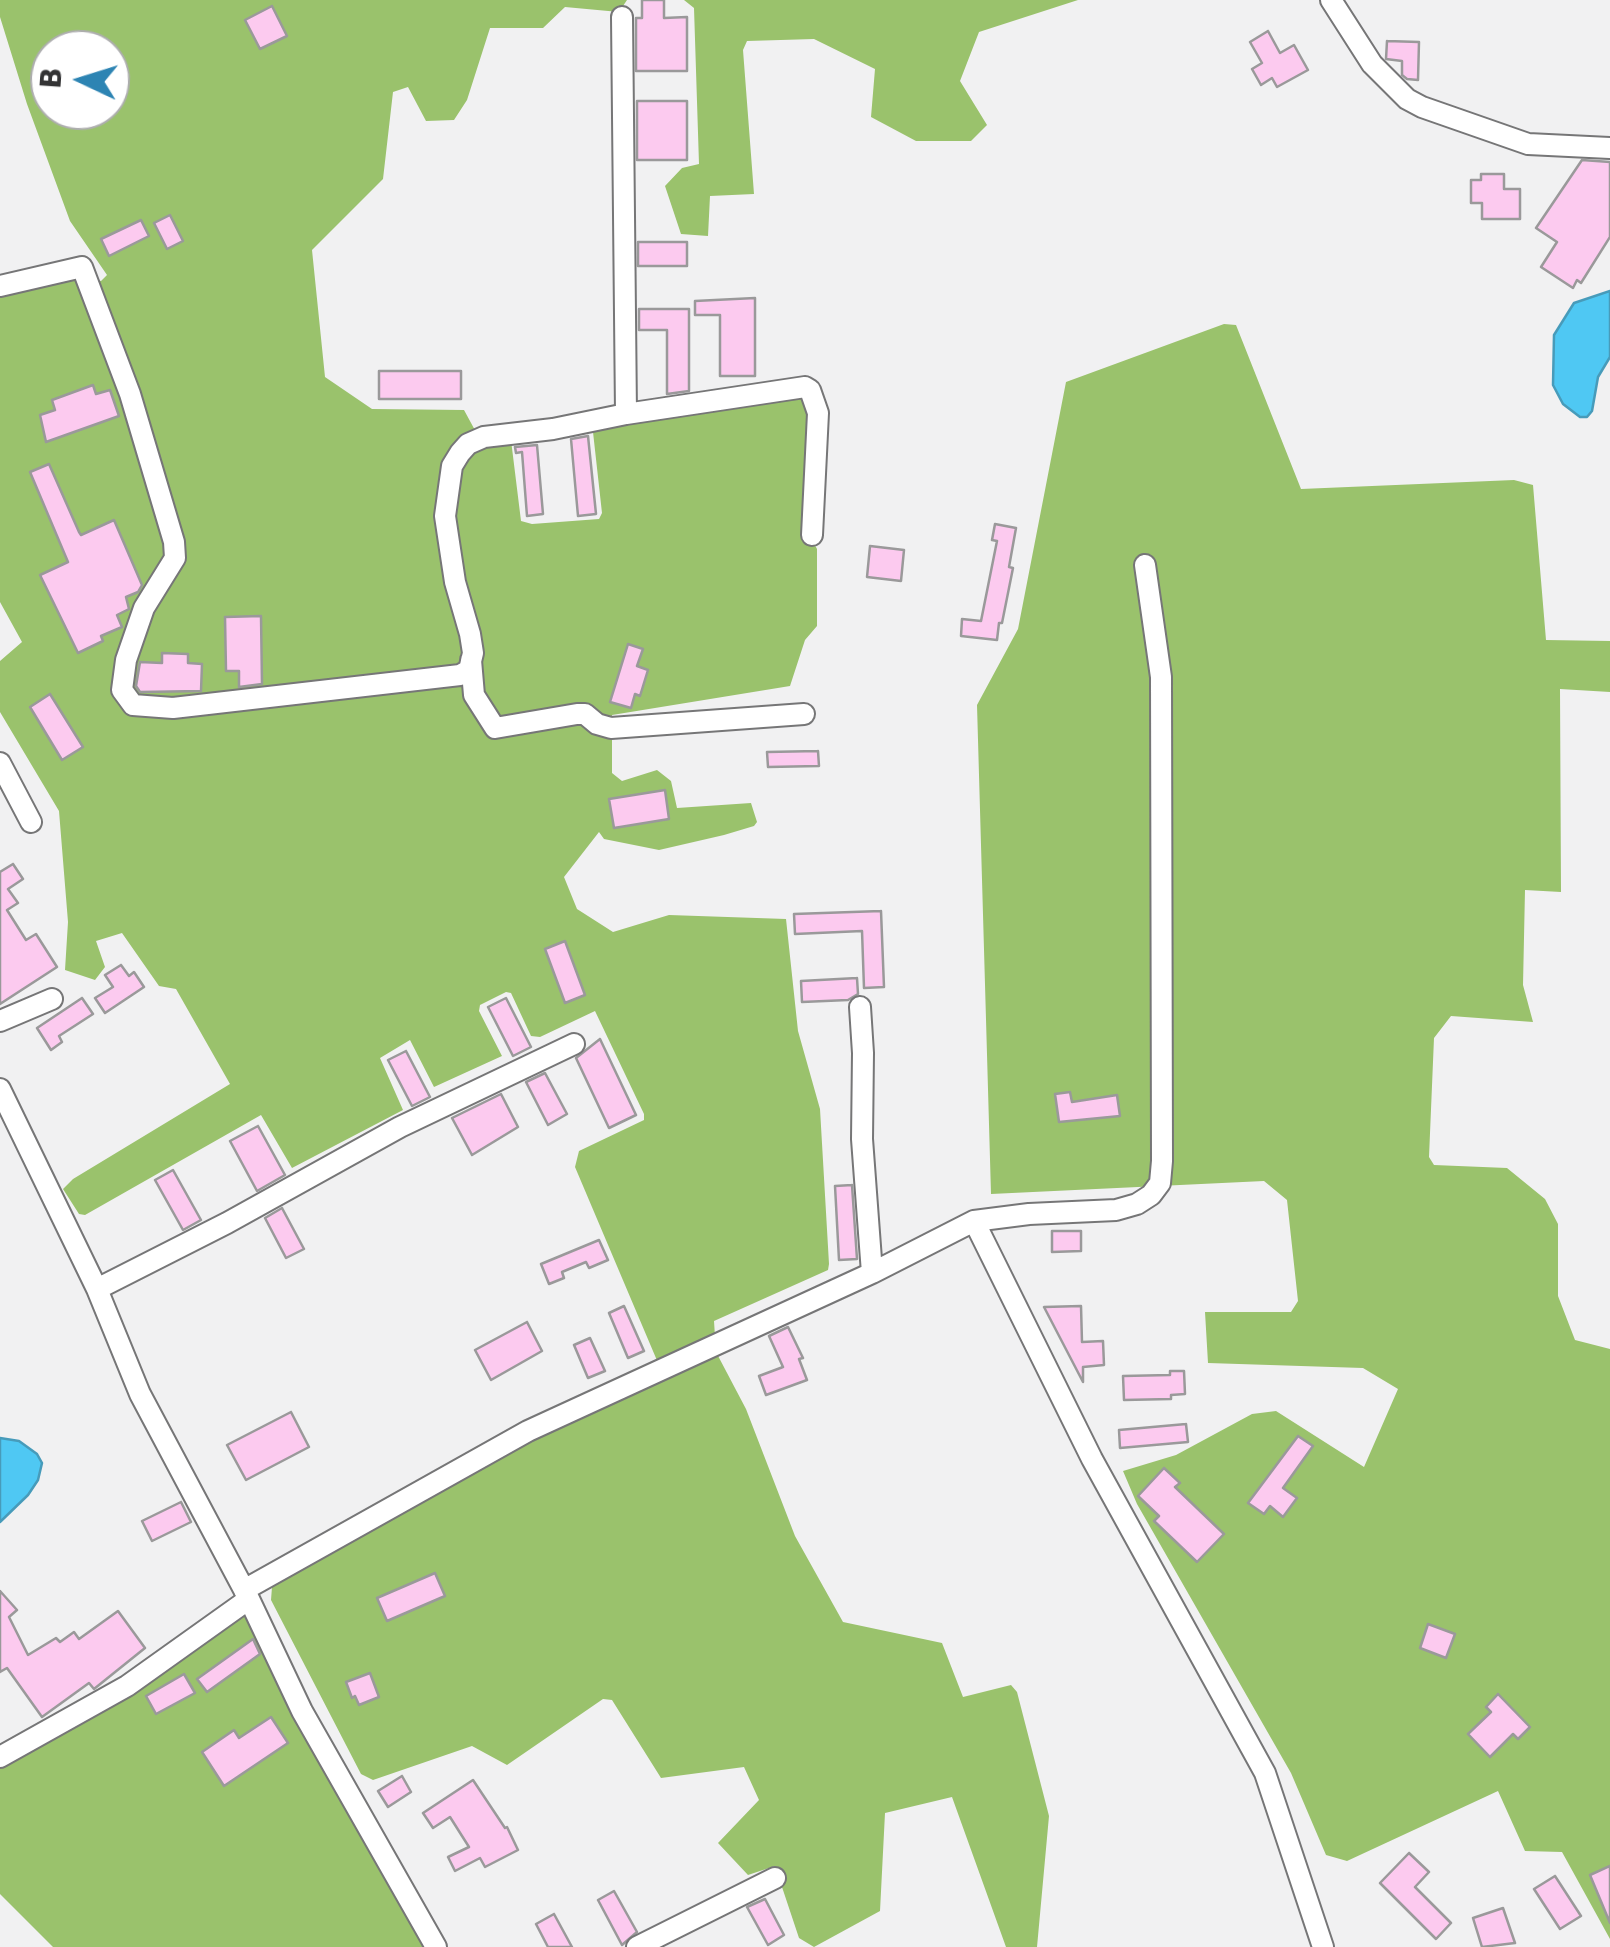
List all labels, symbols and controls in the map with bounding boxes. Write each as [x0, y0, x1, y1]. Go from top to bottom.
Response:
north arrow [30, 30, 130, 130]
text: B [34, 66, 69, 90]

